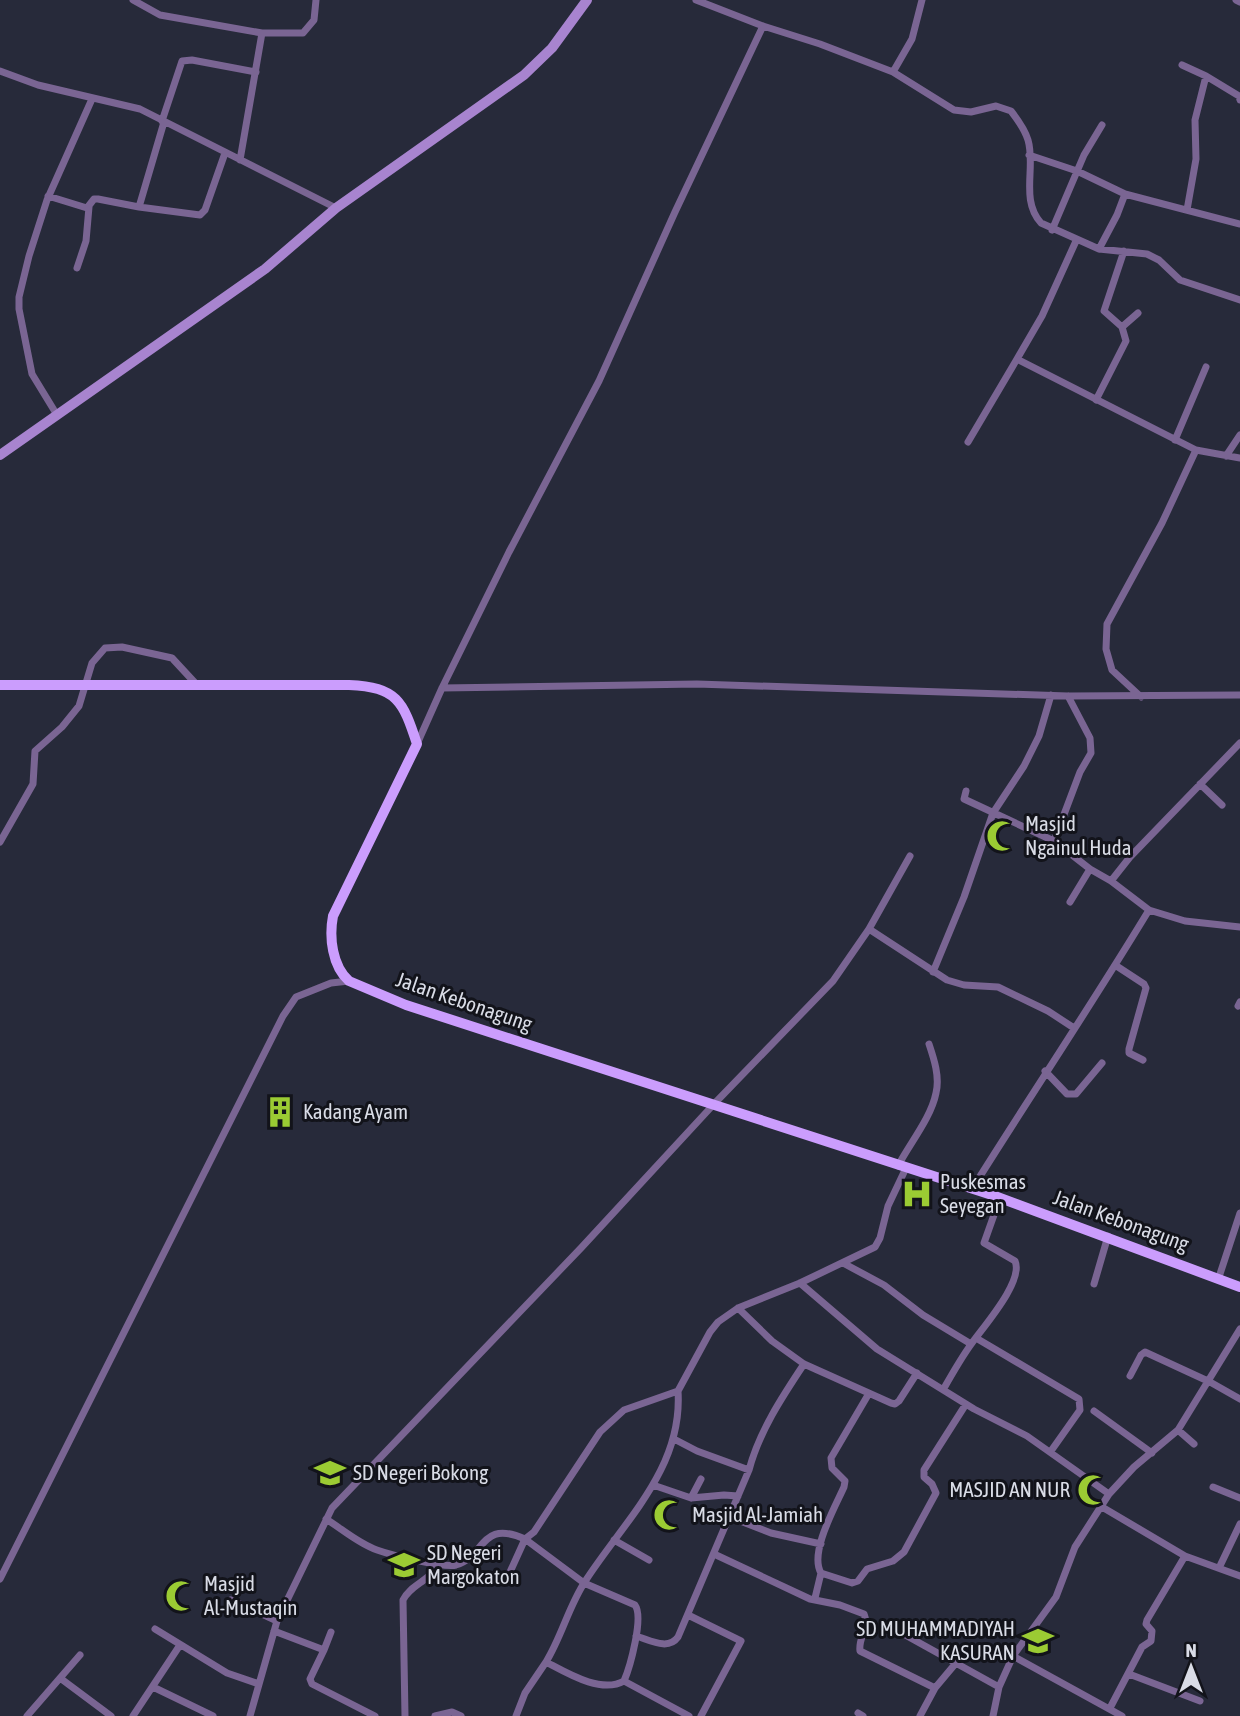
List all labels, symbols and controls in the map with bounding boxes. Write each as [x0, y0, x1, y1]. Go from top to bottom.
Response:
place label: Masjid Ngainul Huda [1025, 811, 1131, 859]
mosque icon: Masjid Ngainul Huda [985, 819, 1019, 853]
street label: Jalan Kebonagung [393, 967, 536, 1036]
building icon: Kadang Ayam [263, 1095, 297, 1129]
place label: Kadang Ayam [303, 1099, 408, 1123]
place label: Puskesmas Seyegan [940, 1169, 1026, 1217]
hospital icon: Puskesmas Seyegan [900, 1177, 934, 1211]
street label: Jalan Kebonagung [1050, 1184, 1192, 1256]
school or university icon: SD Negeri Bokong [313, 1456, 347, 1490]
place label: SD Negeri Bokong [353, 1460, 488, 1484]
mosque icon: MASJID AN NUR [1076, 1473, 1110, 1507]
place label: MASJID AN NUR [949, 1477, 1070, 1501]
mosque icon: Masjid Al-Jamiah [652, 1498, 686, 1532]
place label: Masjid Al-Jamiah [692, 1502, 823, 1526]
place label: SD Negeri Margokaton [427, 1540, 520, 1588]
school or university icon: SD Negeri Margokaton [387, 1548, 421, 1582]
place label: Masjid Al-Mustaqin [204, 1571, 298, 1619]
mosque icon: Masjid Al-Mustaqin [164, 1579, 198, 1613]
place label: SD MUHAMMADIYAH KASURAN [856, 1616, 1015, 1664]
school or university icon: SD MUHAMMADIYAH KASURAN [1021, 1624, 1055, 1658]
north arrow [1156, 1632, 1226, 1702]
text: N [1185, 1639, 1197, 1661]

